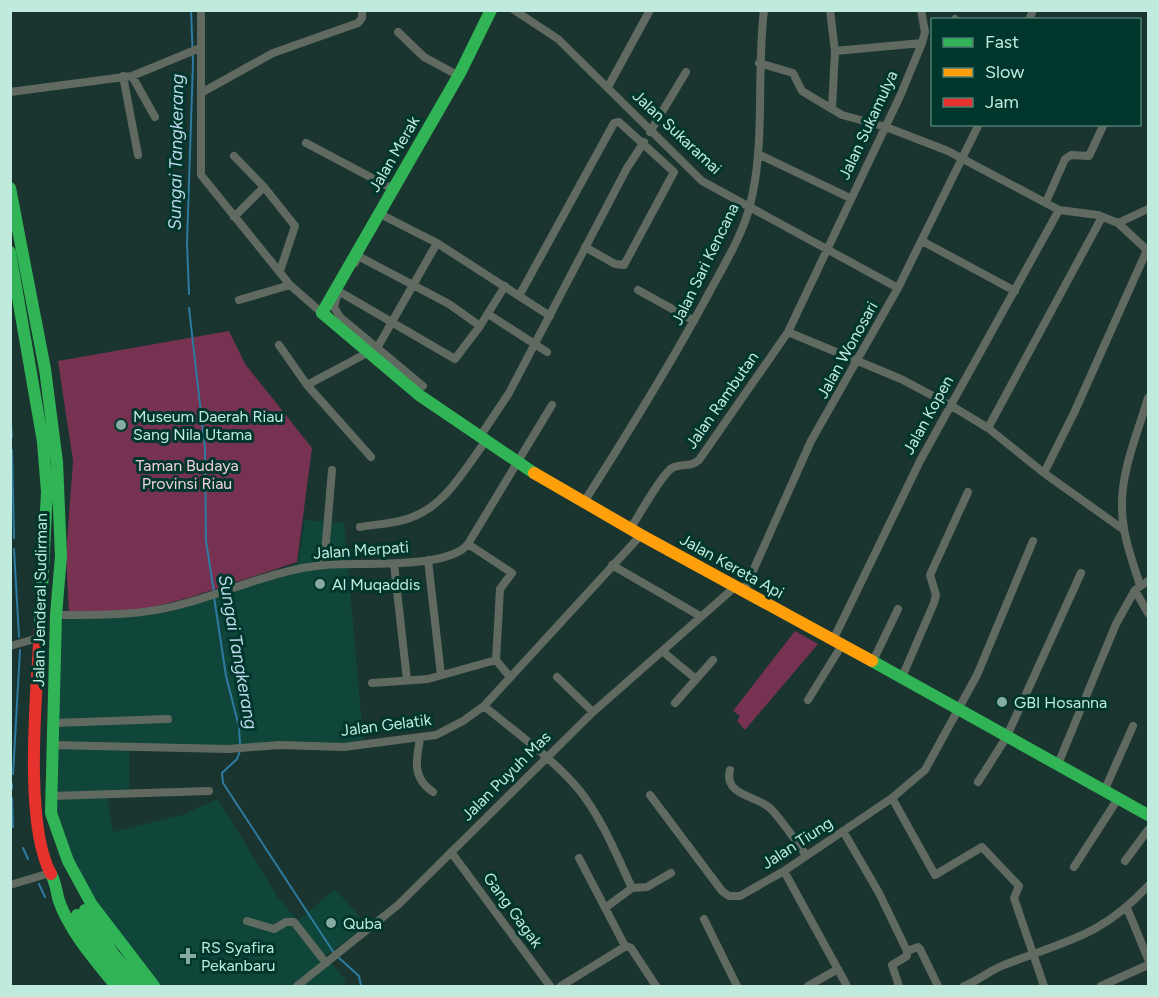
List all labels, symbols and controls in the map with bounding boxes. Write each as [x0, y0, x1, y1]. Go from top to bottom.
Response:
legend [931, 18, 1141, 126]
text: Fast [985, 31, 1019, 53]
text: Slow [985, 61, 1024, 83]
street label: Jalan Sukamulya [834, 68, 902, 182]
water label: Sungai Tangkerang [164, 73, 188, 230]
street label: Jalan Sukaramai [629, 86, 725, 178]
text: Jam [985, 91, 1019, 113]
street label: Jalan Merak [365, 112, 423, 195]
street label: Jalan Sari Kencana [667, 200, 743, 328]
street label: Jalan Wonosari [813, 298, 881, 402]
street label: Jalan Rambutan [681, 348, 763, 452]
street label: Jalan Kopen [899, 372, 957, 458]
place label: Museum Daerah Riau Sang Nila Utama [133, 407, 283, 444]
marker: Museum Daerah Riau Sang Nila Utama [114, 418, 128, 432]
park label: Taman Budaya Provinsi Riau [135, 456, 239, 493]
street label: Jalan Jenderal Sudirman [29, 513, 51, 687]
street label: Jalan Kereta Api [677, 530, 787, 602]
street label: Jalan Merpati [312, 537, 410, 563]
water label: Sungai Tangkerang [214, 573, 263, 731]
place label: Al Muqaddis [332, 575, 420, 594]
marker: Al Muqaddis [313, 577, 327, 591]
place label: GBI Hosanna [1014, 693, 1107, 712]
marker: GBI Hosanna [995, 695, 1009, 709]
street label: Jalan Gelatik [340, 710, 433, 740]
street label: Jalan Puyuh Mas [457, 727, 555, 825]
street label: Jalan Tiung [758, 813, 836, 873]
street label: Gang Gagak [479, 869, 547, 951]
place label: Quba [343, 914, 382, 933]
marker: Quba [324, 916, 338, 930]
place label: RS Syafira Pekanbaru [201, 938, 275, 975]
marker: RS Syafira Pekanbaru [179, 947, 197, 965]

